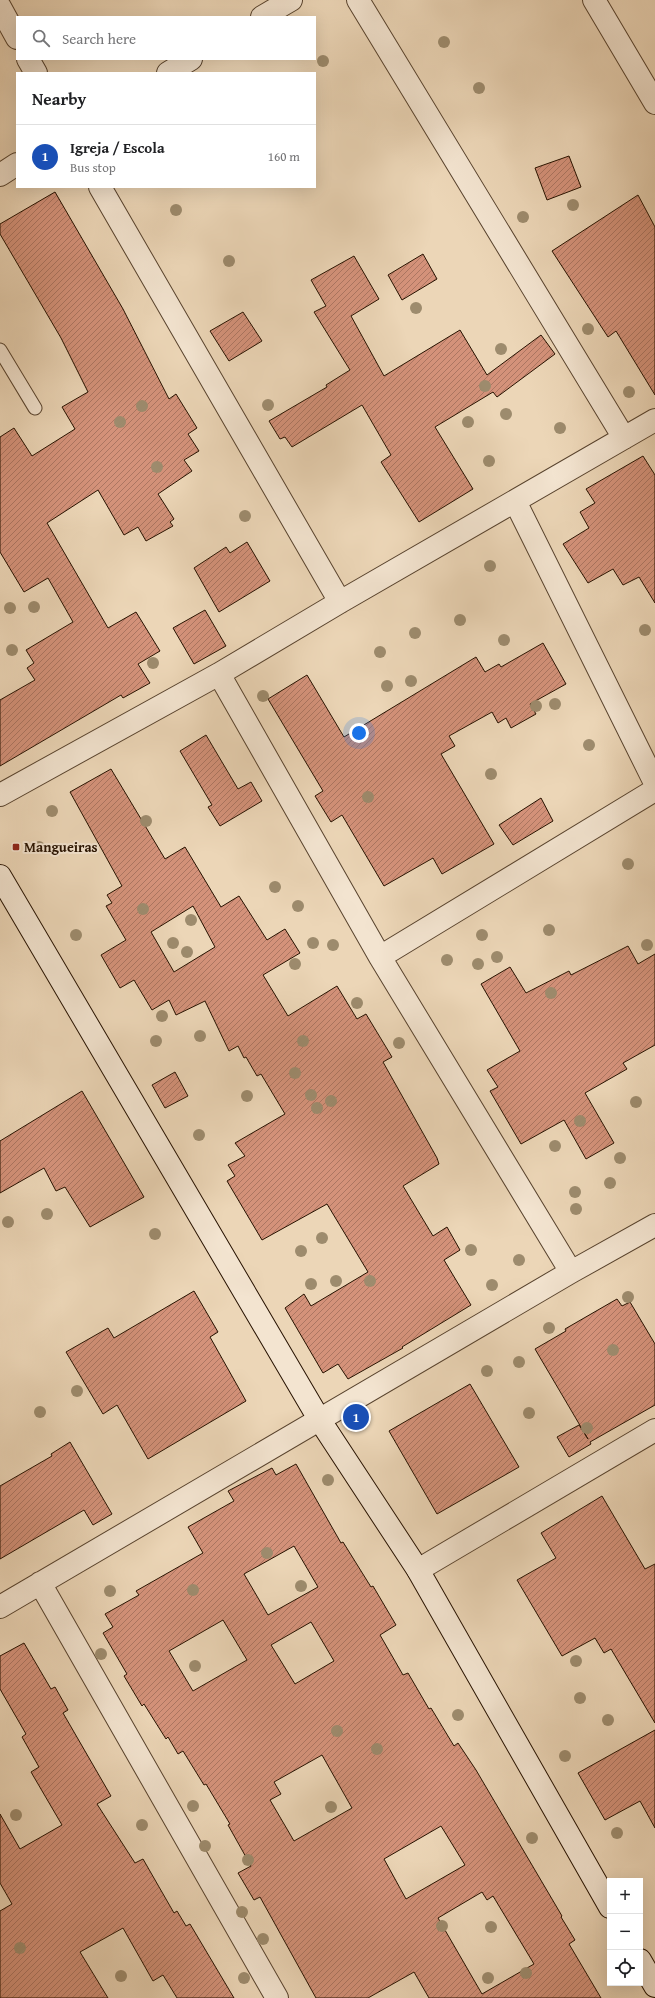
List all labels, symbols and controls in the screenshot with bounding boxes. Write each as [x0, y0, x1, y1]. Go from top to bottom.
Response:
search box [16, 16, 316, 60]
icon: search [30, 27, 52, 49]
text: Search here [62, 28, 136, 49]
text: Nearby [32, 86, 86, 111]
text: Igreja / Escola [70, 137, 165, 158]
text: 1 [42, 147, 48, 166]
text: 160 m [268, 147, 300, 166]
text: Bus stop [70, 158, 116, 177]
your location [349, 723, 369, 743]
place label: Mangueiras [24, 837, 98, 857]
marker: Mangueiras [11, 842, 21, 852]
pin: 1 [343, 1402, 369, 1432]
map controls [607, 1878, 643, 1986]
button: + [607, 1878, 643, 1914]
button: − [607, 1914, 643, 1950]
button: locate [607, 1950, 643, 1986]

